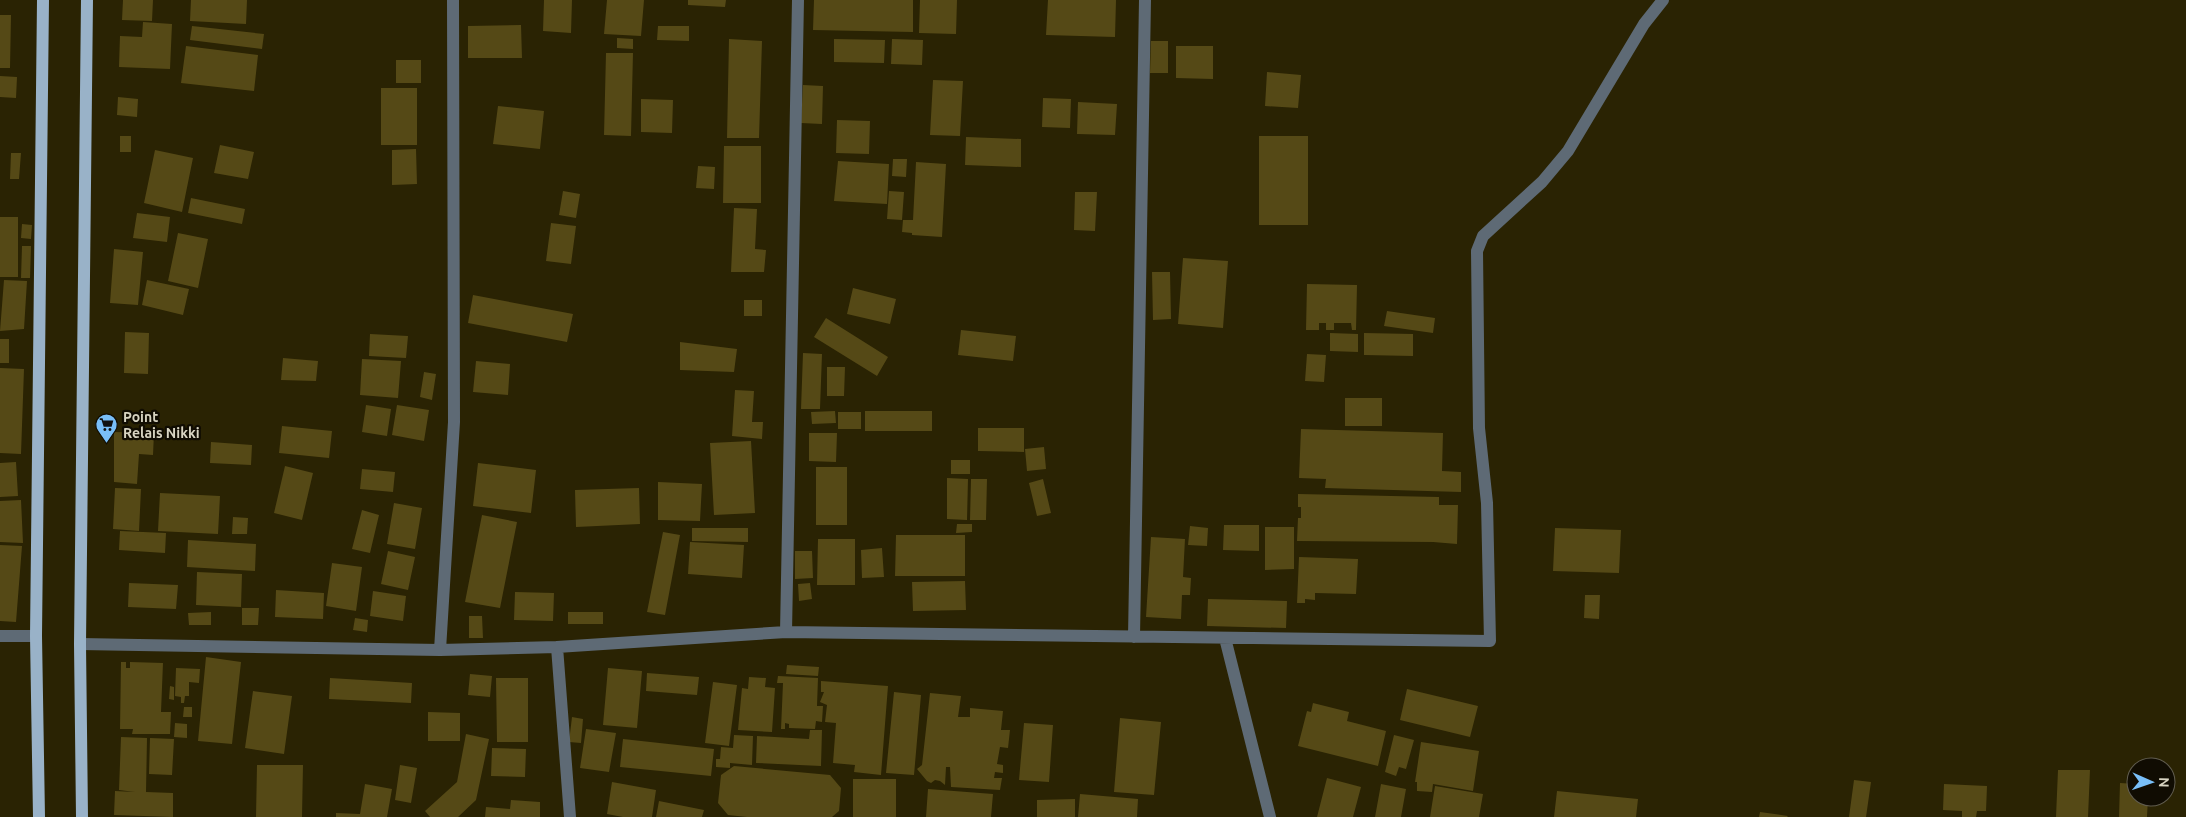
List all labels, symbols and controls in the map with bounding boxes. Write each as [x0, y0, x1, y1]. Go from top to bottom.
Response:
place label: Point Relais Nikki [123, 409, 200, 441]
supermarket icon: Point Relais Nikki [95, 413, 119, 444]
north arrow [2126, 757, 2176, 807]
text: N [2156, 777, 2172, 788]

